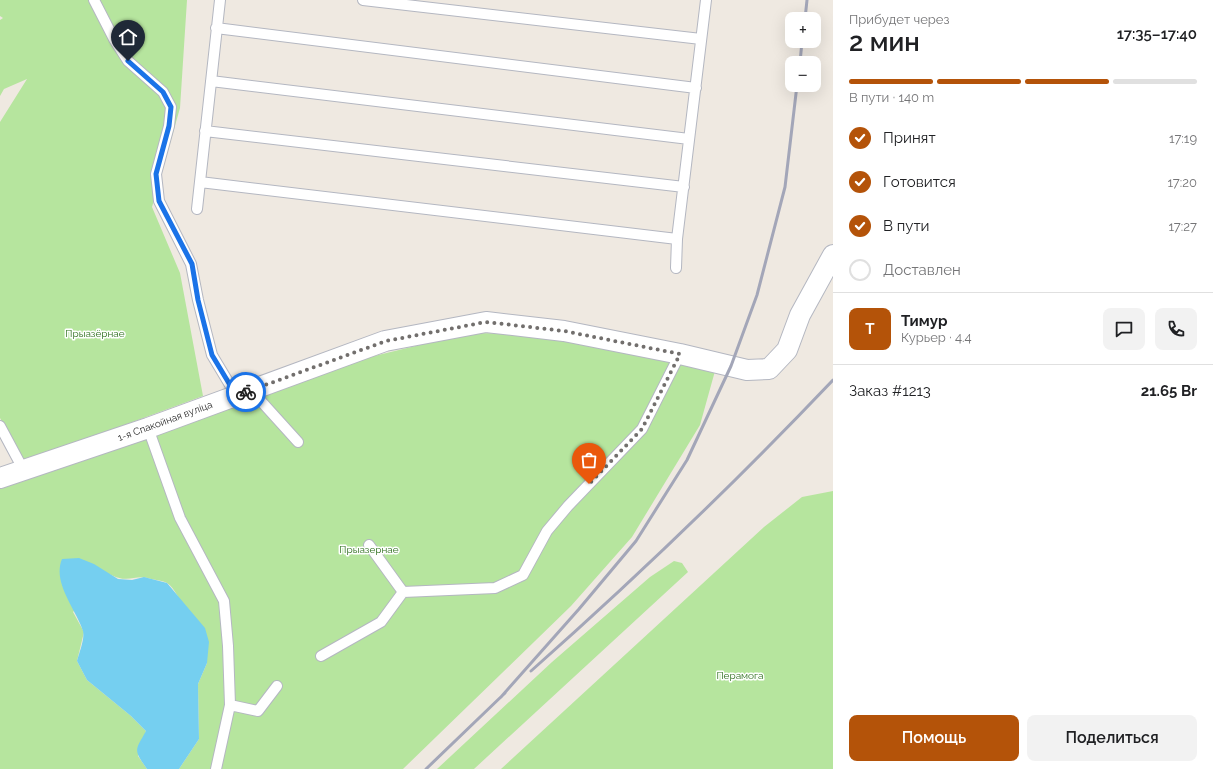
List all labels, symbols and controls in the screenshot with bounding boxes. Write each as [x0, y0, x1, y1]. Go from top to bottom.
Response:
map controls [785, 12, 821, 92]
button: + [785, 12, 821, 48]
text: Прибудет через [849, 12, 949, 27]
pin [111, 20, 145, 61]
text: 17:35–17:40 [1117, 25, 1197, 43]
icon: home [117, 26, 139, 48]
text: 2 мин [849, 27, 920, 57]
button: − [785, 56, 821, 92]
text: В пути · 140 m [849, 90, 934, 105]
icon: check [849, 127, 871, 149]
text: Принят [883, 129, 936, 147]
text: 17:19 [1169, 131, 1197, 146]
icon: check [849, 171, 871, 193]
text: Готовится [883, 173, 956, 191]
text: 17:20 [1167, 175, 1197, 190]
icon: check [849, 215, 871, 237]
text: В пути [883, 217, 930, 235]
text: 17:27 [1168, 219, 1197, 234]
text: Доставлен [883, 261, 961, 279]
button: chat [1103, 308, 1145, 350]
button: phone [1155, 308, 1197, 350]
text: Тимур [901, 312, 947, 330]
text: Т [865, 320, 875, 338]
park label: Прыазёрнае [65, 328, 125, 339]
text: Курьер · 4.4 [901, 330, 972, 345]
courier [226, 372, 266, 412]
icon: bike [235, 381, 257, 403]
text: Заказ #1213 [849, 382, 931, 400]
text: 21.65 Br [1141, 382, 1197, 400]
street label: 1-я Спакойная вуліца [116, 399, 214, 443]
pin [572, 443, 606, 484]
icon: bag [578, 449, 600, 471]
park label: Прыазернае [339, 544, 399, 555]
park label: Перамога [716, 670, 764, 681]
button: Помощь [849, 715, 1019, 761]
button: Поделиться [1027, 715, 1197, 761]

